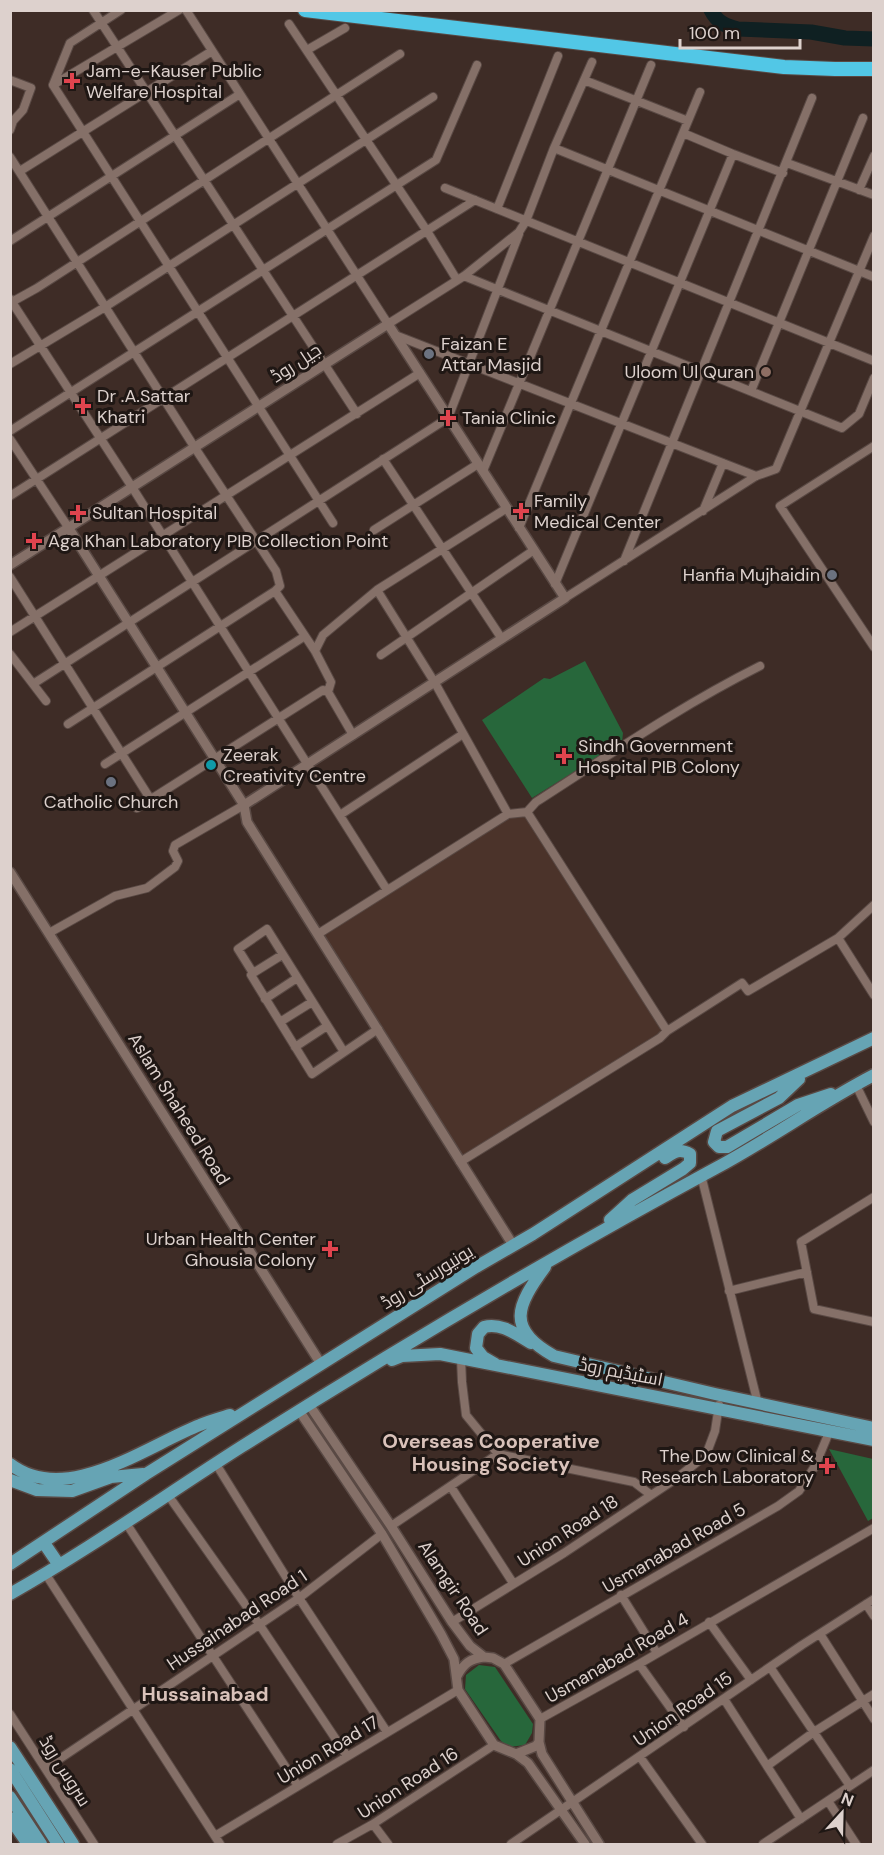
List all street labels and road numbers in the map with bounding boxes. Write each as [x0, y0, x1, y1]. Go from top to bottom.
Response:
street label: جیل روڈ [266, 338, 326, 388]
street label: Aslam Shaheed Road [122, 1028, 236, 1190]
street label: یونیورسٹی روڈ [376, 1239, 478, 1315]
street label: اسٹیڈیم روڈ [577, 1352, 665, 1392]
street label: Union Road 18 [513, 1489, 623, 1573]
street label: Usmanabad Road 5 [598, 1497, 750, 1599]
street label: Alamgir Road [412, 1536, 494, 1640]
street label: Hussainabad Road 1 [162, 1564, 312, 1676]
street label: Usmanabad Road 4 [541, 1607, 693, 1709]
street label: Union Road 15 [629, 1666, 737, 1752]
street label: Union Road 17 [273, 1710, 383, 1790]
street label: سروس روڈ [34, 1731, 96, 1811]
street label: Union Road 16 [353, 1741, 463, 1825]

